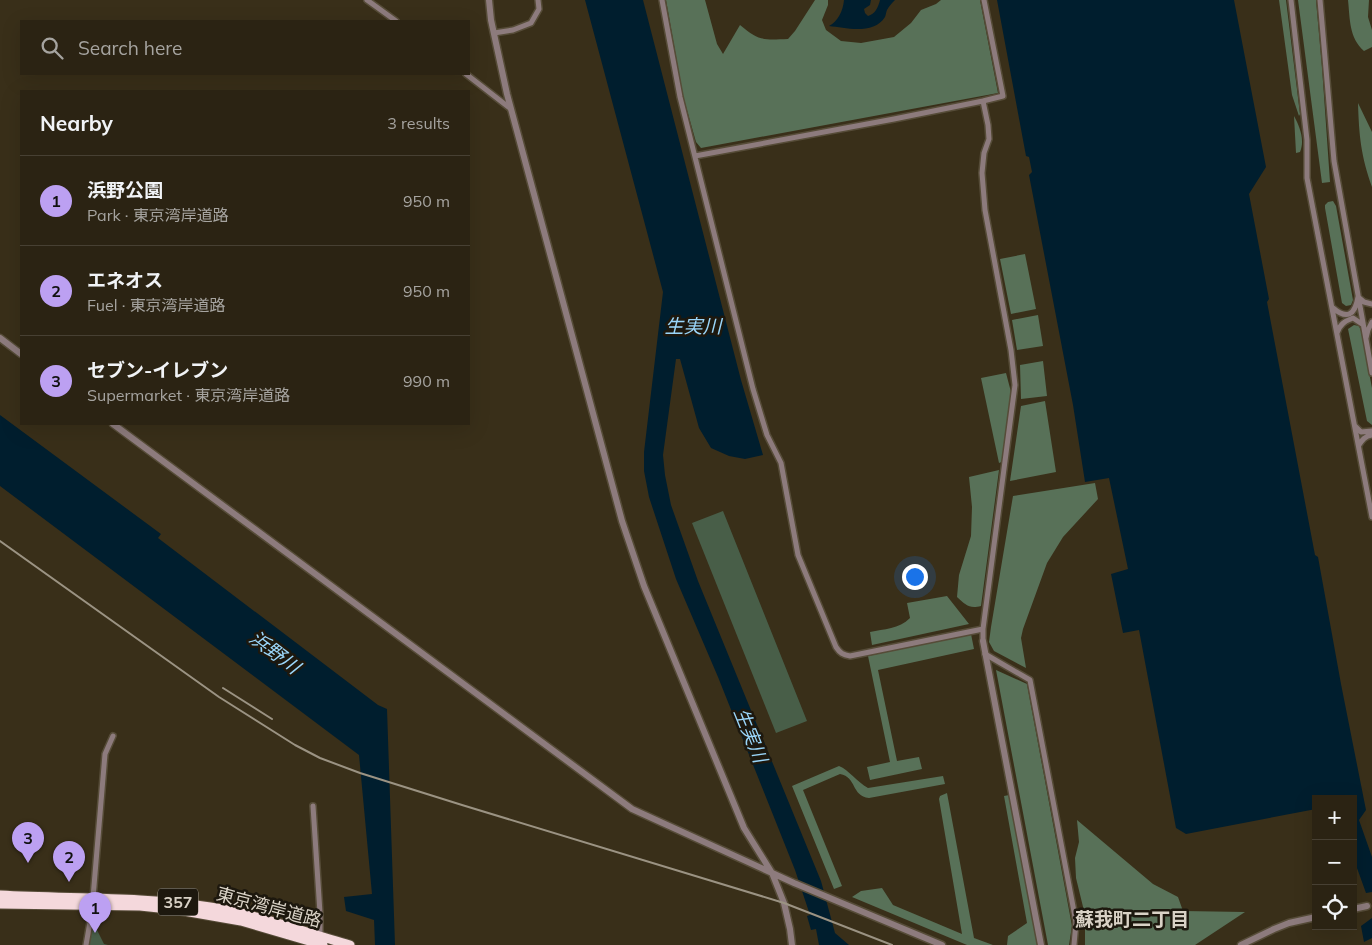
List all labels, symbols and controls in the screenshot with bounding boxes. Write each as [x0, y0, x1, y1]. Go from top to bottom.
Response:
search box [20, 20, 470, 75]
icon: search [38, 34, 66, 62]
text: Search here [78, 36, 182, 60]
text: Nearby [40, 110, 113, 136]
text: 3 results [387, 113, 450, 133]
text: 浜野公園 [87, 178, 163, 202]
text: 1 [51, 191, 61, 211]
text: 950 m [403, 191, 450, 211]
text: Park · 東京湾岸道路 [87, 205, 229, 225]
text: エネオス [87, 268, 163, 292]
text: 2 [51, 281, 61, 301]
text: 950 m [403, 281, 450, 301]
text: Fuel · 東京湾岸道路 [87, 295, 226, 315]
water label: 生実川 [664, 314, 723, 338]
text: セブン-イレブン [87, 358, 228, 382]
text: 3 [51, 371, 61, 391]
text: 990 m [403, 371, 450, 391]
text: Supermarket · 東京湾岸道路 [87, 385, 290, 405]
your location [902, 564, 928, 590]
water label: 浜野川 [245, 625, 307, 680]
water label: 生実川 [729, 704, 774, 768]
map controls [1312, 795, 1357, 930]
button: + [1312, 795, 1357, 840]
pin: 3 [12, 822, 44, 863]
button: − [1312, 840, 1357, 885]
pin: 2 [53, 841, 85, 882]
street label: 東京湾岸道路 [214, 882, 324, 932]
button: locate [1312, 885, 1357, 930]
road number: 357 [158, 889, 198, 916]
pin: 1 [79, 892, 111, 933]
district label: 蘇我町二丁目 [1075, 907, 1189, 931]

